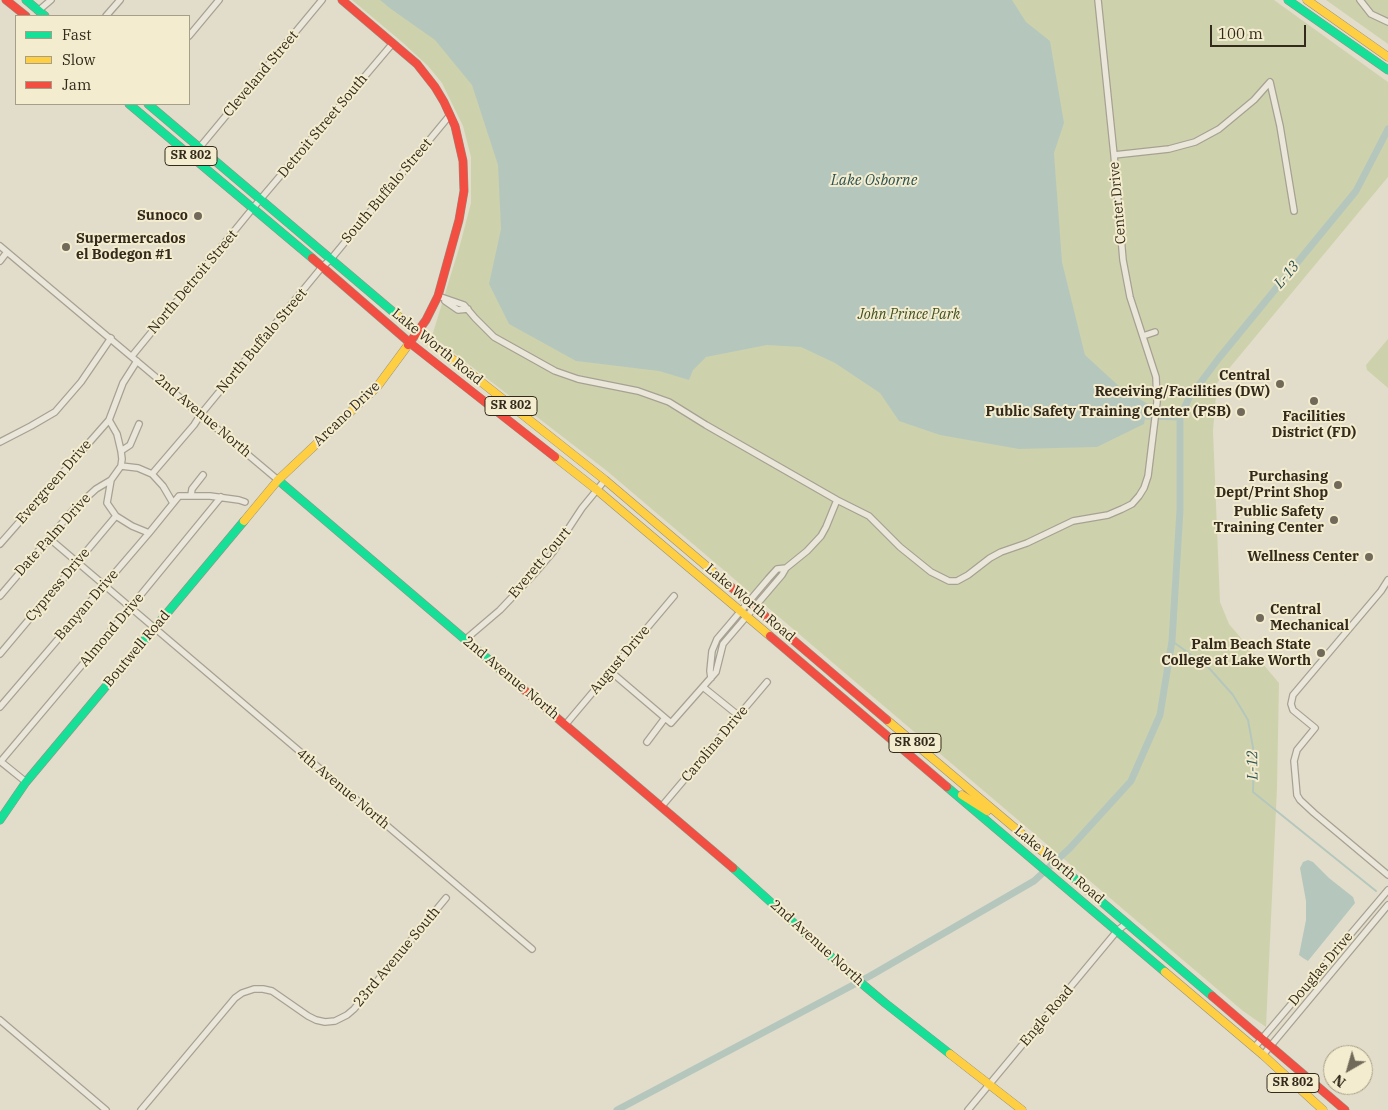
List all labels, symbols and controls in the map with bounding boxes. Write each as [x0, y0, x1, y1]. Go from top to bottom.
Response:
legend [15, 15, 190, 105]
scale bar [1213, 15, 1309, 47]
text: 100 m [1218, 24, 1263, 43]
text: Fast [62, 25, 92, 44]
street label: Cleveland Street [220, 27, 302, 121]
text: Slow [62, 50, 95, 69]
street label: Detroit Street South [275, 71, 371, 181]
text: Jam [62, 75, 91, 94]
street label: South Buffalo Street [338, 135, 436, 247]
road number: SR 802 [165, 146, 217, 166]
street label: Center Drive [1106, 161, 1130, 245]
water label: Lake Osborne [831, 172, 917, 190]
place label: Sunoco [137, 208, 188, 224]
marker: Sunoco [192, 210, 204, 222]
street label: North Detroit Street [145, 227, 241, 337]
place label: Supermercados el Bodegon #1 [76, 231, 186, 264]
marker: Supermercados el Bodegon #1 [60, 241, 72, 253]
water label: L-13 [1271, 258, 1303, 292]
street label: North Buffalo Street [213, 285, 311, 397]
street label: Lake Worth Road [388, 305, 486, 389]
park label: John Prince Park [858, 307, 960, 323]
place label: Central Receiving/Facilities (DW) [1095, 368, 1270, 401]
street label: 2nd Avenue North [152, 371, 254, 461]
street label: Arcano Drive [310, 378, 384, 450]
marker: Central Receiving/Facilities (DW) [1274, 378, 1286, 390]
marker: Facilities District (FD) [1308, 395, 1320, 407]
road number: SR 802 [485, 396, 537, 416]
place label: Public Safety Training Center (PSB) [986, 404, 1231, 420]
marker: Public Safety Training Center (PSB) [1235, 406, 1247, 418]
place label: Facilities District (FD) [1272, 409, 1356, 442]
street label: Evergreen Drive [13, 436, 95, 528]
place label: Purchasing Dept/Print Shop [1216, 469, 1328, 502]
marker: Purchasing Dept/Print Shop [1332, 479, 1344, 491]
street label: Date Palm Drive [11, 490, 95, 580]
place label: Public Safety Training Center [1214, 504, 1324, 536]
marker: Public Safety Training Center [1328, 514, 1340, 526]
street label: Everett Court [506, 524, 574, 602]
street label: Cypress Drive [22, 545, 94, 625]
place label: Wellness Center [1247, 549, 1359, 565]
marker: Wellness Center [1363, 551, 1375, 563]
street label: Lake Worth Road [702, 561, 798, 645]
street label: Banyan Drive [52, 566, 122, 644]
street label: Almond Drive [76, 590, 148, 670]
place label: Central Mechanical [1270, 602, 1349, 634]
street label: Boutwell Road [100, 608, 174, 690]
marker: Central Mechanical [1254, 612, 1266, 624]
street label: August Drive [586, 622, 654, 698]
street label: 2nd Avenue North [460, 633, 562, 723]
place label: Palm Beach State College at Lake Worth [1161, 637, 1311, 670]
marker: Palm Beach State College at Lake Worth [1315, 647, 1327, 659]
street label: Carolina Drive [678, 702, 752, 786]
road number: SR 802 [889, 734, 941, 752]
street label: 4th Avenue North [293, 745, 393, 833]
water label: L-12 [1244, 750, 1262, 780]
street label: Lake Worth Road [1011, 823, 1107, 907]
street label: 2nd Avenue North [767, 897, 867, 989]
street label: 23rd Avenue South [350, 903, 444, 1011]
street label: Douglas Drive [1285, 929, 1357, 1009]
street label: Engle Road [1017, 982, 1077, 1050]
north arrow [1323, 1045, 1373, 1095]
text: N [1329, 1071, 1349, 1092]
road number: SR 802 [1267, 1074, 1319, 1092]

